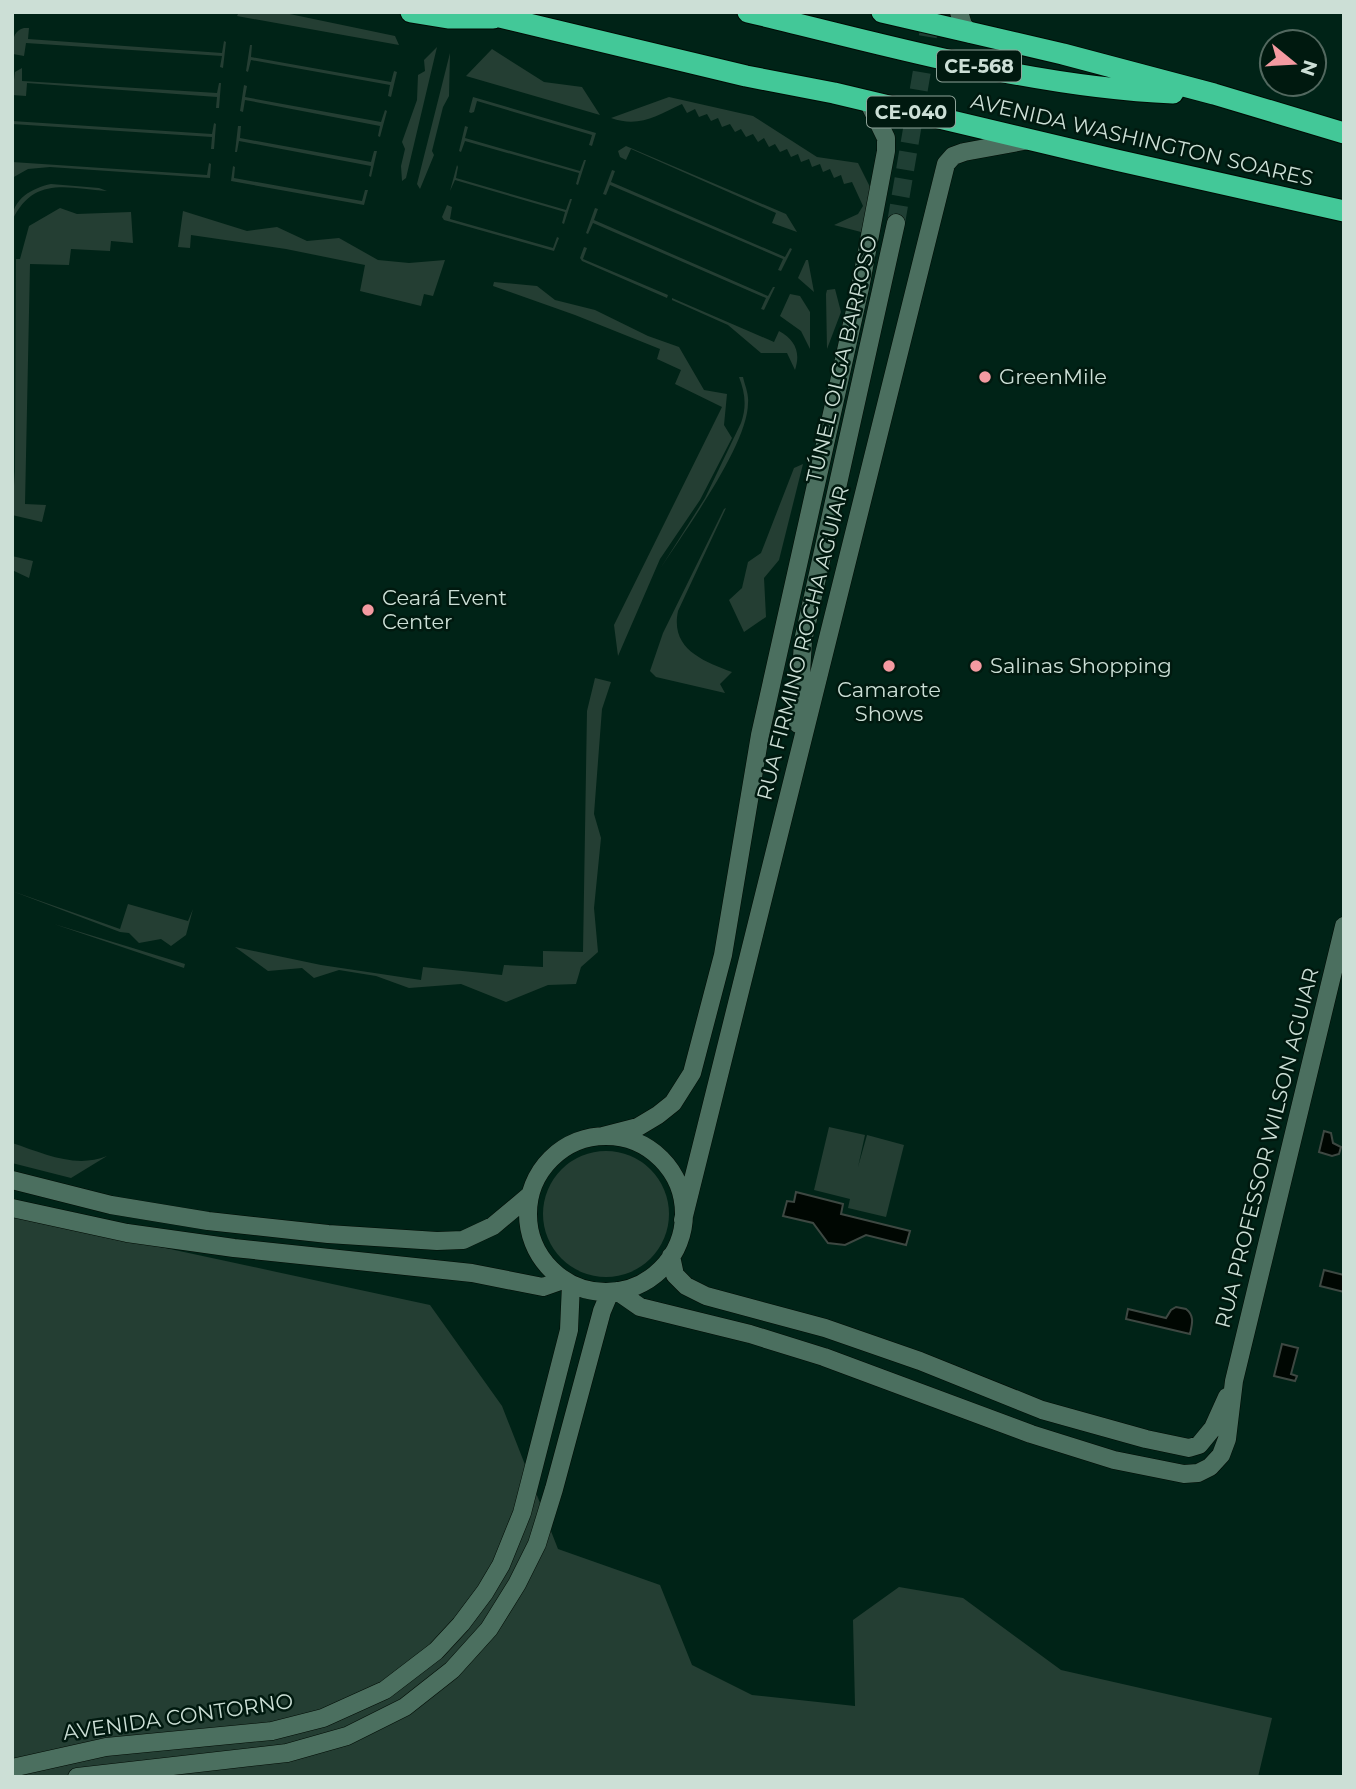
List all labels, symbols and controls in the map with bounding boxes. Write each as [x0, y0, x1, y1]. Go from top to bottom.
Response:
north arrow [1258, 28, 1328, 98]
road number: CE-568 [937, 50, 1021, 82]
text: N [1295, 57, 1322, 79]
street label: AVENIDA WASHINGTON SOARES [968, 88, 1316, 191]
road number: CE-040 [867, 96, 955, 128]
street label: TÚNEL OLGA BARROSO [801, 233, 882, 485]
place label: GreenMile [999, 364, 1107, 389]
marker: GreenMile [977, 369, 993, 385]
street label: RUA FIRMINO ROCHA AGUIAR [751, 483, 854, 803]
place label: Ceará Event Center [382, 585, 507, 634]
marker: Ceará Event Center [360, 602, 376, 618]
place label: Salinas Shopping [990, 653, 1172, 678]
marker: Camarote Shows [881, 658, 897, 674]
marker: Salinas Shopping [968, 658, 984, 674]
place label: Camarote Shows [837, 677, 941, 726]
street label: RUA PROFESSOR WILSON AGUIAR [1210, 965, 1323, 1330]
street label: AVENIDA CONTORNO [61, 1688, 295, 1745]

